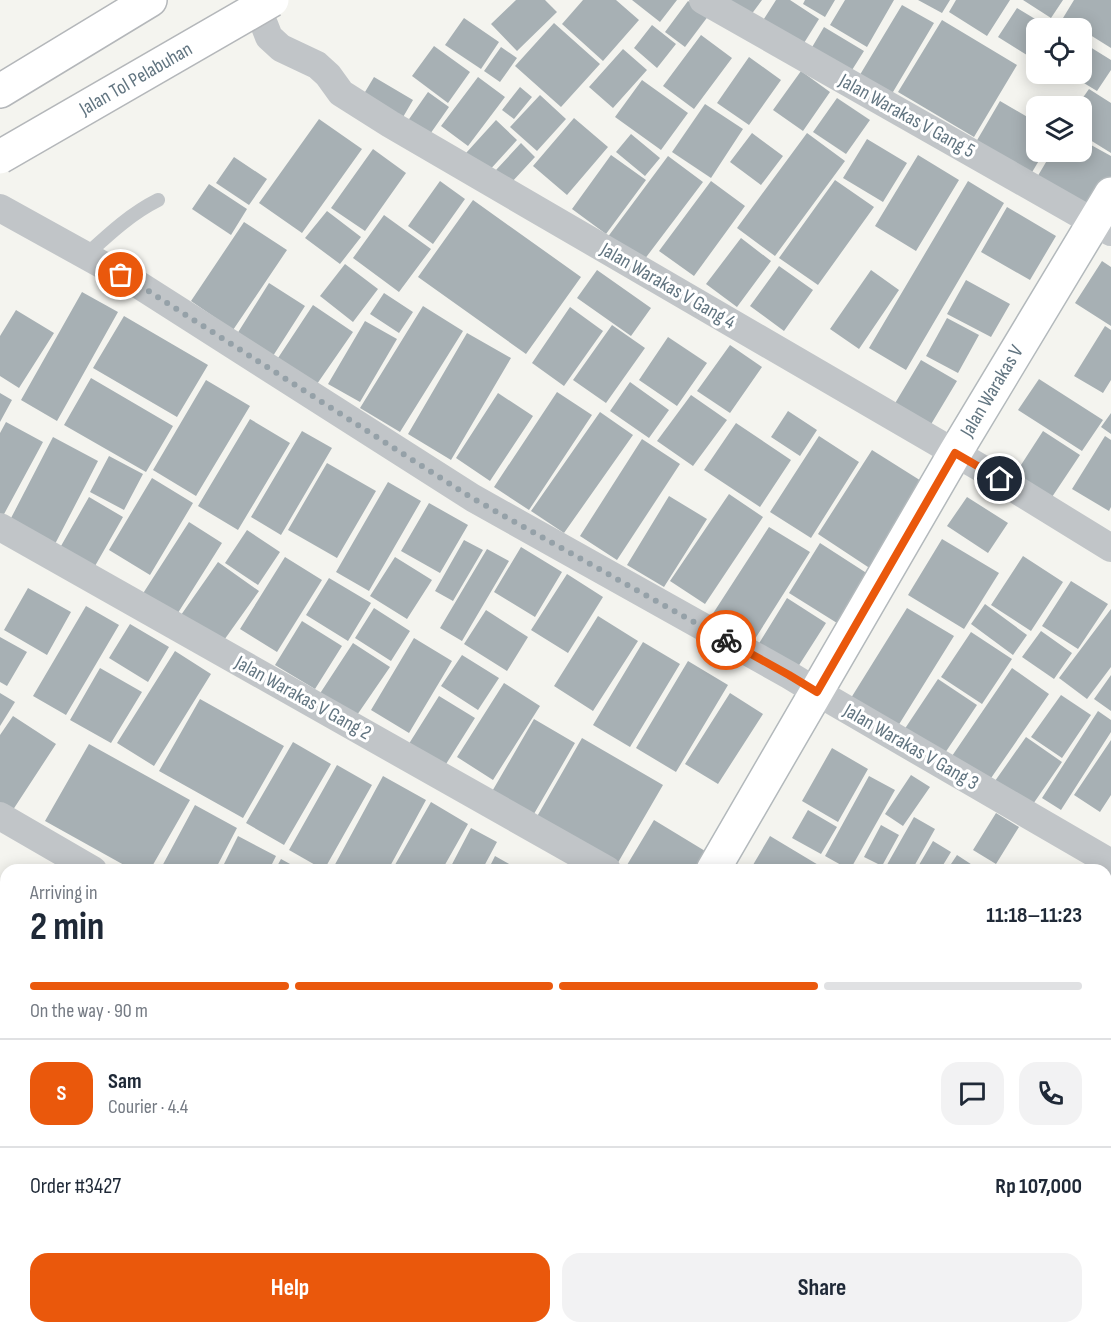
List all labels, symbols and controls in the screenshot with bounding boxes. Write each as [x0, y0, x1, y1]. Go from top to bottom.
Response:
map controls [1026, 18, 1092, 162]
button: locate [1026, 18, 1092, 84]
street label: Jalan Tol Pelabuhan [74, 37, 197, 121]
street label: Jalan Warakas V Gang 5 [834, 68, 979, 163]
button: layers [1026, 96, 1092, 162]
street label: Jalan Warakas V Gang 4 [595, 237, 740, 334]
pin [95, 249, 146, 300]
icon: bag [104, 258, 137, 291]
street label: Jalan Warakas V [955, 341, 1029, 442]
pin [974, 453, 1025, 504]
icon: home [983, 462, 1016, 495]
courier [696, 610, 756, 670]
icon: bike [710, 624, 743, 657]
street label: Jalan Warakas V Gang 2 [230, 650, 375, 745]
street label: Jalan Warakas V Gang 3 [838, 698, 983, 795]
text: Arriving in [30, 881, 98, 905]
text: 11:18–11:23 [986, 902, 1082, 929]
text: 2 min [30, 904, 104, 951]
text: On the way · 90 m [30, 999, 148, 1023]
button: chat [941, 1062, 1004, 1125]
button: phone [1019, 1062, 1082, 1125]
text: Sam [108, 1068, 142, 1095]
text: S [57, 1080, 66, 1107]
text: Courier · 4.4 [108, 1095, 188, 1119]
text: Order #3427 [30, 1173, 121, 1200]
text: Rp 107,000 [995, 1173, 1082, 1200]
button: Help [30, 1253, 550, 1322]
button: Share [562, 1253, 1082, 1322]

